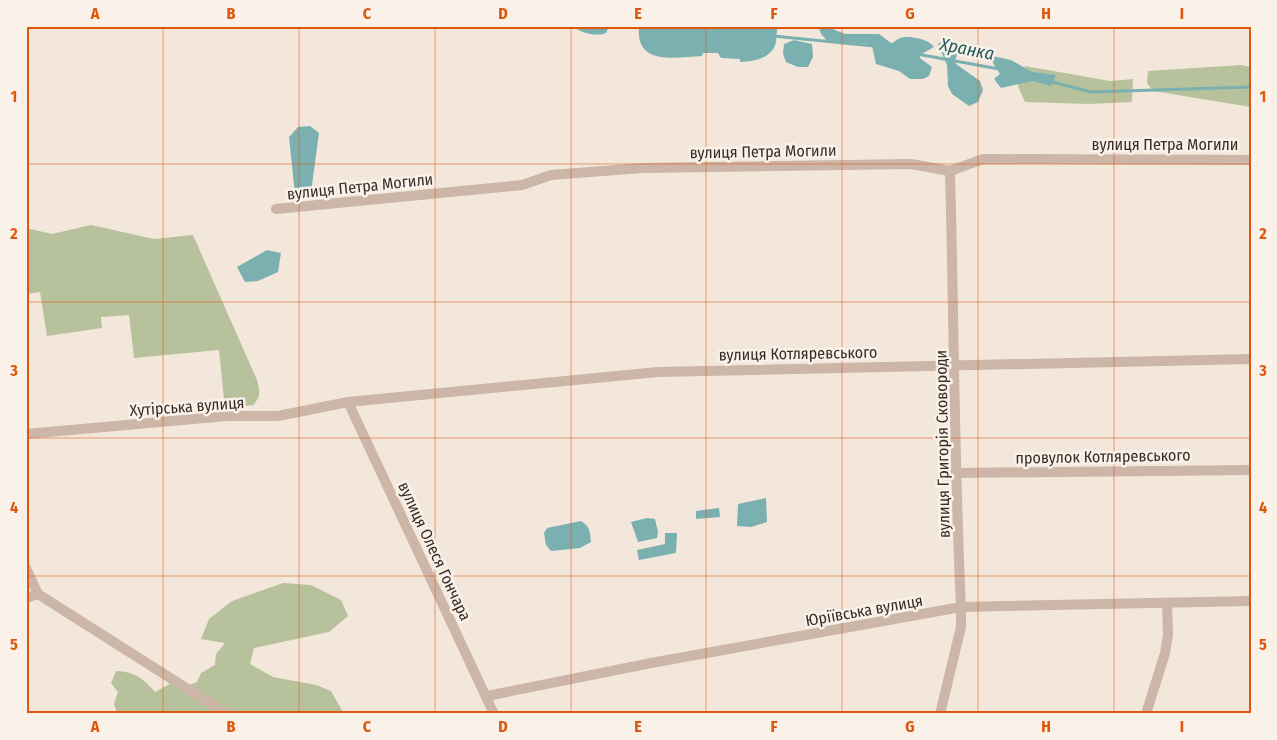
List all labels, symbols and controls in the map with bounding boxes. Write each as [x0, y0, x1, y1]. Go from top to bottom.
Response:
text: A [90, 4, 100, 23]
text: B [227, 4, 236, 23]
text: C [363, 4, 372, 23]
text: D [498, 4, 508, 23]
text: E [634, 4, 642, 23]
text: F [770, 4, 778, 23]
text: G [905, 4, 915, 23]
text: H [1041, 4, 1051, 23]
text: I [1180, 4, 1184, 23]
water label: Хранка [937, 33, 996, 65]
text: 1 [11, 87, 17, 106]
text: 1 [1260, 87, 1266, 106]
street label: вулиця Петра Могили [1092, 135, 1238, 154]
street label: вулиця Петра Могили [689, 141, 837, 162]
street label: вулиця Петра Могили [286, 169, 434, 204]
text: 2 [9, 224, 18, 243]
text: 2 [1258, 224, 1267, 243]
street label: вулиця Котляревського [718, 343, 878, 364]
street label: вулиця Григорія Сковороди [931, 350, 954, 538]
text: 3 [9, 361, 18, 380]
text: 3 [1258, 361, 1267, 380]
street label: Хутірська вулиця [129, 393, 245, 420]
street label: провулок Котляревського [1015, 445, 1191, 468]
street label: вулиця Олеся Гончара [394, 479, 475, 624]
text: 4 [10, 498, 18, 517]
text: 4 [1259, 498, 1267, 517]
street label: Юріївська вулиця [804, 591, 924, 630]
text: 5 [10, 635, 18, 654]
text: 5 [1259, 635, 1267, 654]
text: A [90, 717, 100, 736]
text: B [227, 717, 236, 736]
text: C [363, 717, 372, 736]
text: D [498, 717, 508, 736]
text: E [634, 717, 642, 736]
text: F [770, 717, 778, 736]
text: G [905, 717, 915, 736]
text: H [1041, 717, 1051, 736]
text: I [1180, 717, 1184, 736]

